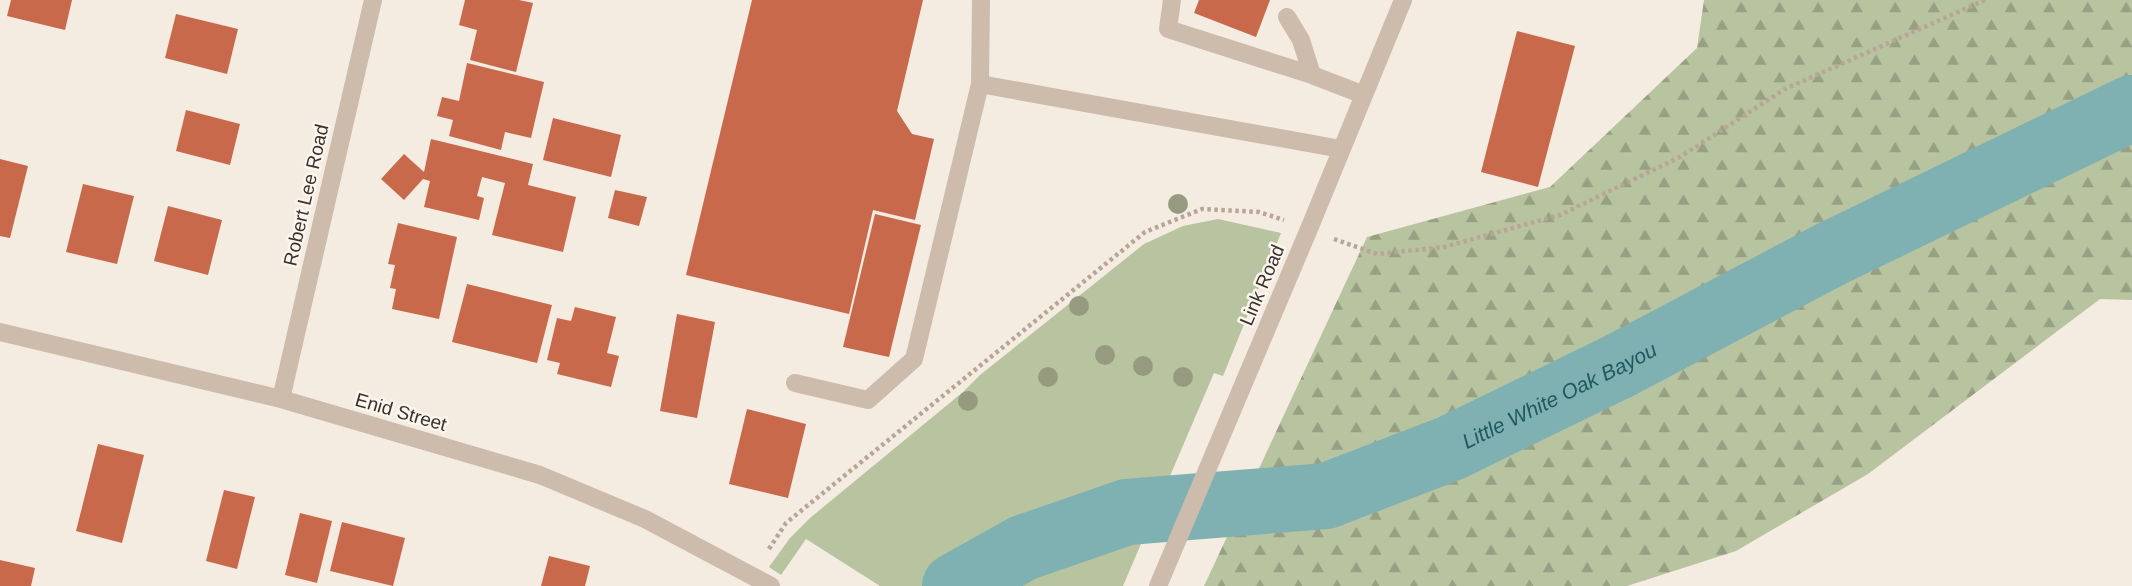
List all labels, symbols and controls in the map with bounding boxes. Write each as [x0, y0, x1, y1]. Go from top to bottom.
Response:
street label: Robert Lee Road [279, 122, 333, 268]
street label: Link Road [1236, 242, 1288, 328]
water label: Little White Oak Bayou [1458, 337, 1660, 452]
street label: Enid Street [353, 389, 450, 435]

